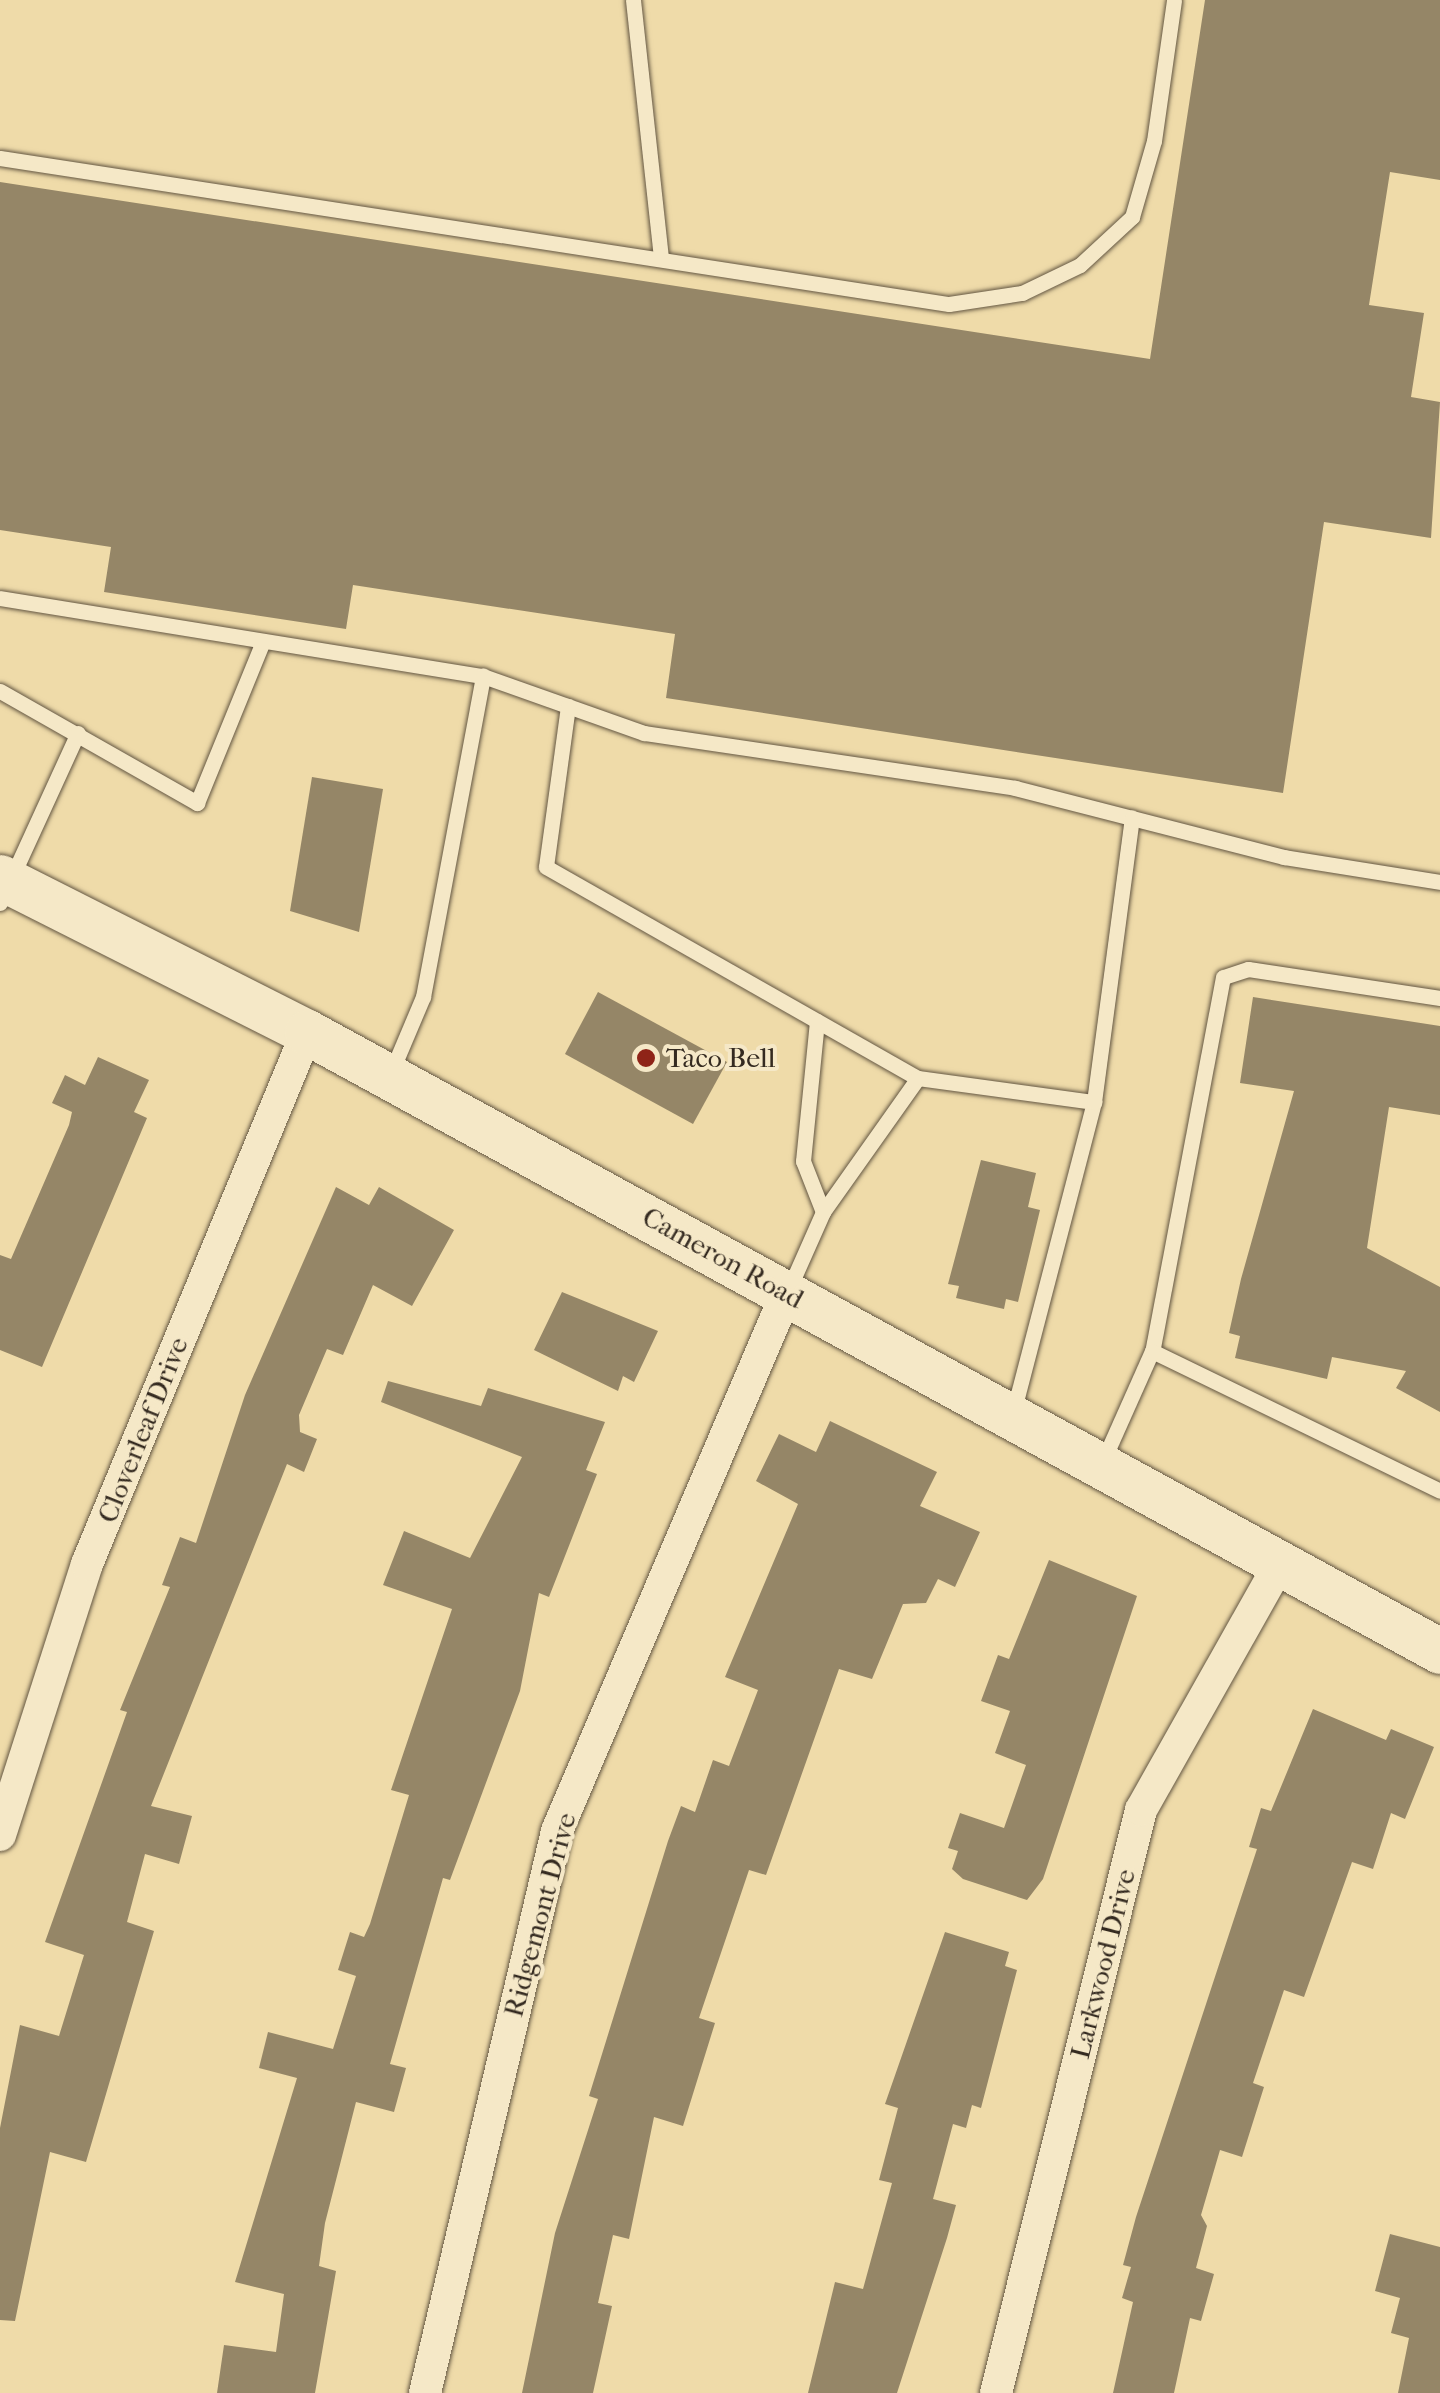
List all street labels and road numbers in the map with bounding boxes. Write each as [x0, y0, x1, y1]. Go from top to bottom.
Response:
street label: Cameron Road [637, 1200, 809, 1316]
street label: Cloverleaf Drive [91, 1332, 195, 1528]
street label: Ridgemont Drive [497, 1809, 583, 2021]
street label: Larkwood Drive [1063, 1866, 1143, 2062]

